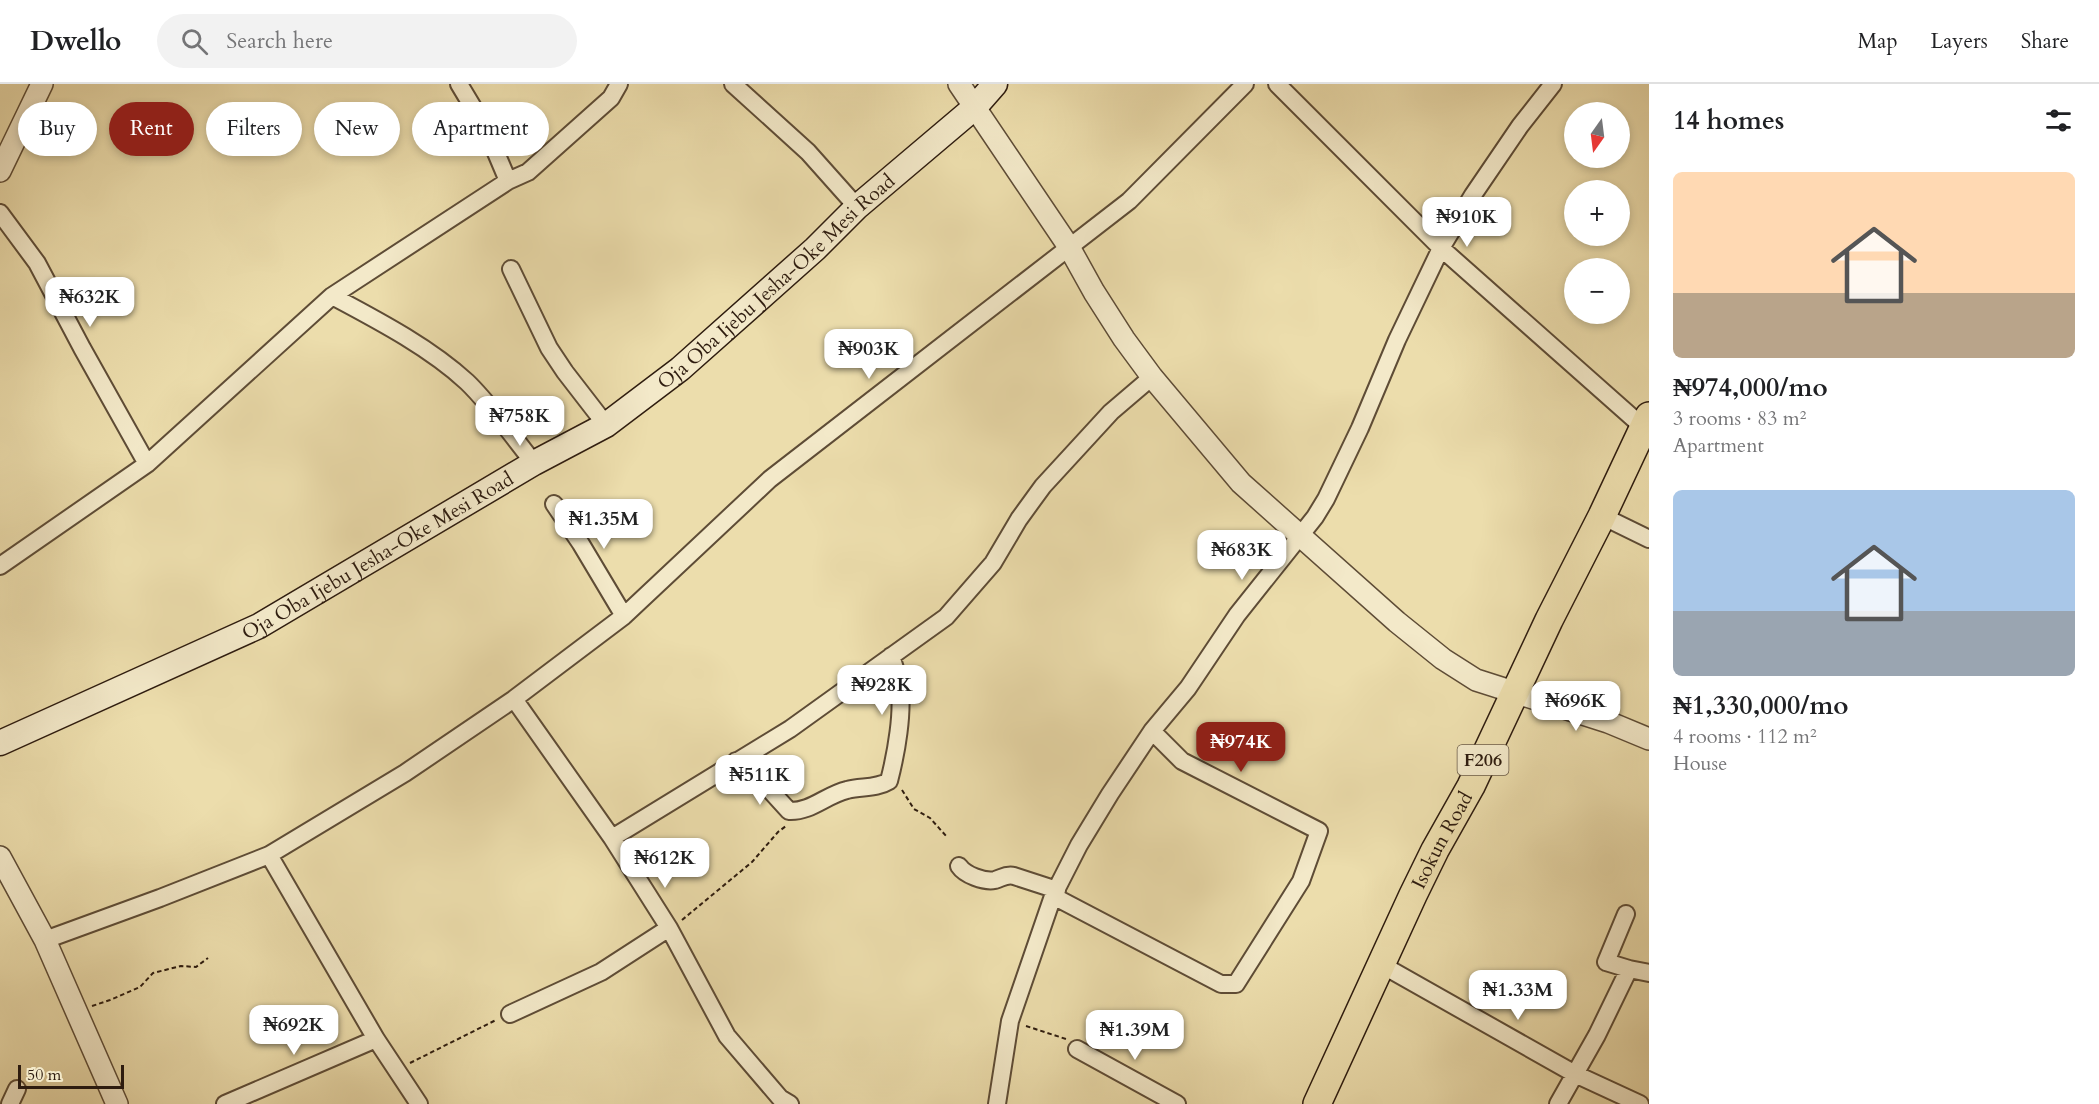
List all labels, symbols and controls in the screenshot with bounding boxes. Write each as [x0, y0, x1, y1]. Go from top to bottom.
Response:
search box [157, 14, 577, 68]
text: Dwello [30, 22, 121, 60]
icon: search [178, 25, 211, 58]
text: Search here [226, 26, 333, 56]
text: Map [1858, 27, 1898, 56]
text: Layers [1931, 27, 1988, 56]
text: Share [2021, 27, 2069, 56]
chip: Buy [18, 102, 97, 156]
chip: Rent [109, 102, 194, 156]
chip: Filters [206, 102, 302, 156]
chip: New [314, 102, 400, 156]
chip: Apartment [412, 102, 549, 156]
north arrow [1564, 102, 1630, 168]
map controls [1564, 102, 1630, 324]
text: 14 homes [1673, 103, 1784, 138]
icon: filters [2042, 104, 2075, 137]
street label: Oja Oba Ijebu Jesha-Oke Mesi Road [651, 167, 901, 395]
button: + [1564, 180, 1630, 246]
pin: ₦910K [1425, 197, 1509, 248]
text: ₦910K [1436, 203, 1498, 230]
icon: home [1820, 211, 1928, 319]
button: − [1564, 258, 1630, 324]
pin: ₦632K [48, 277, 132, 328]
text: ₦632K [59, 283, 121, 310]
pin: ₦903K [827, 329, 911, 380]
text: ₦903K [838, 335, 900, 362]
text: ₦974,000/mo [1673, 370, 1828, 405]
pin: ₦758K [478, 396, 562, 447]
text: ₦758K [489, 402, 551, 429]
text: 3 rooms · 83 m² [1673, 405, 1806, 432]
text: Apartment [1673, 432, 1764, 459]
street label: Oja Oba Ijebu Jesha-Oke Mesi Road [237, 465, 518, 646]
pin: ₦1.35M [555, 499, 653, 550]
text: ₦1.35M [569, 505, 639, 532]
icon: home [1820, 529, 1928, 637]
pin: ₦683K [1200, 530, 1284, 581]
text: ₦683K [1211, 536, 1273, 563]
pin: ₦928K [840, 665, 924, 716]
text: ₦928K [851, 671, 913, 698]
pin: ₦696K [1534, 681, 1618, 732]
text: ₦696K [1545, 687, 1607, 714]
text: ₦1,330,000/mo [1673, 688, 1849, 723]
pin: ₦974K [1199, 722, 1283, 773]
text: 4 rooms · 112 m² [1673, 723, 1817, 750]
text: ₦974K [1210, 728, 1272, 755]
road number: F206 [1458, 745, 1508, 775]
text: House [1673, 750, 1727, 777]
pin: ₦511K [718, 755, 802, 806]
text: ₦511K [729, 761, 791, 788]
street label: Isokun Road [1405, 786, 1479, 893]
pin: ₦612K [623, 838, 707, 889]
text: ₦612K [634, 844, 696, 871]
pin: ₦1.33M [1469, 970, 1567, 1021]
text: ₦1.33M [1483, 976, 1553, 1003]
pin: ₦692K [252, 1005, 336, 1056]
pin: ₦1.39M [1086, 1010, 1184, 1061]
text: ₦692K [263, 1011, 325, 1038]
text: ₦1.39M [1100, 1016, 1170, 1043]
scale bar [18, 1062, 124, 1090]
text: 50 m [27, 1064, 61, 1086]

